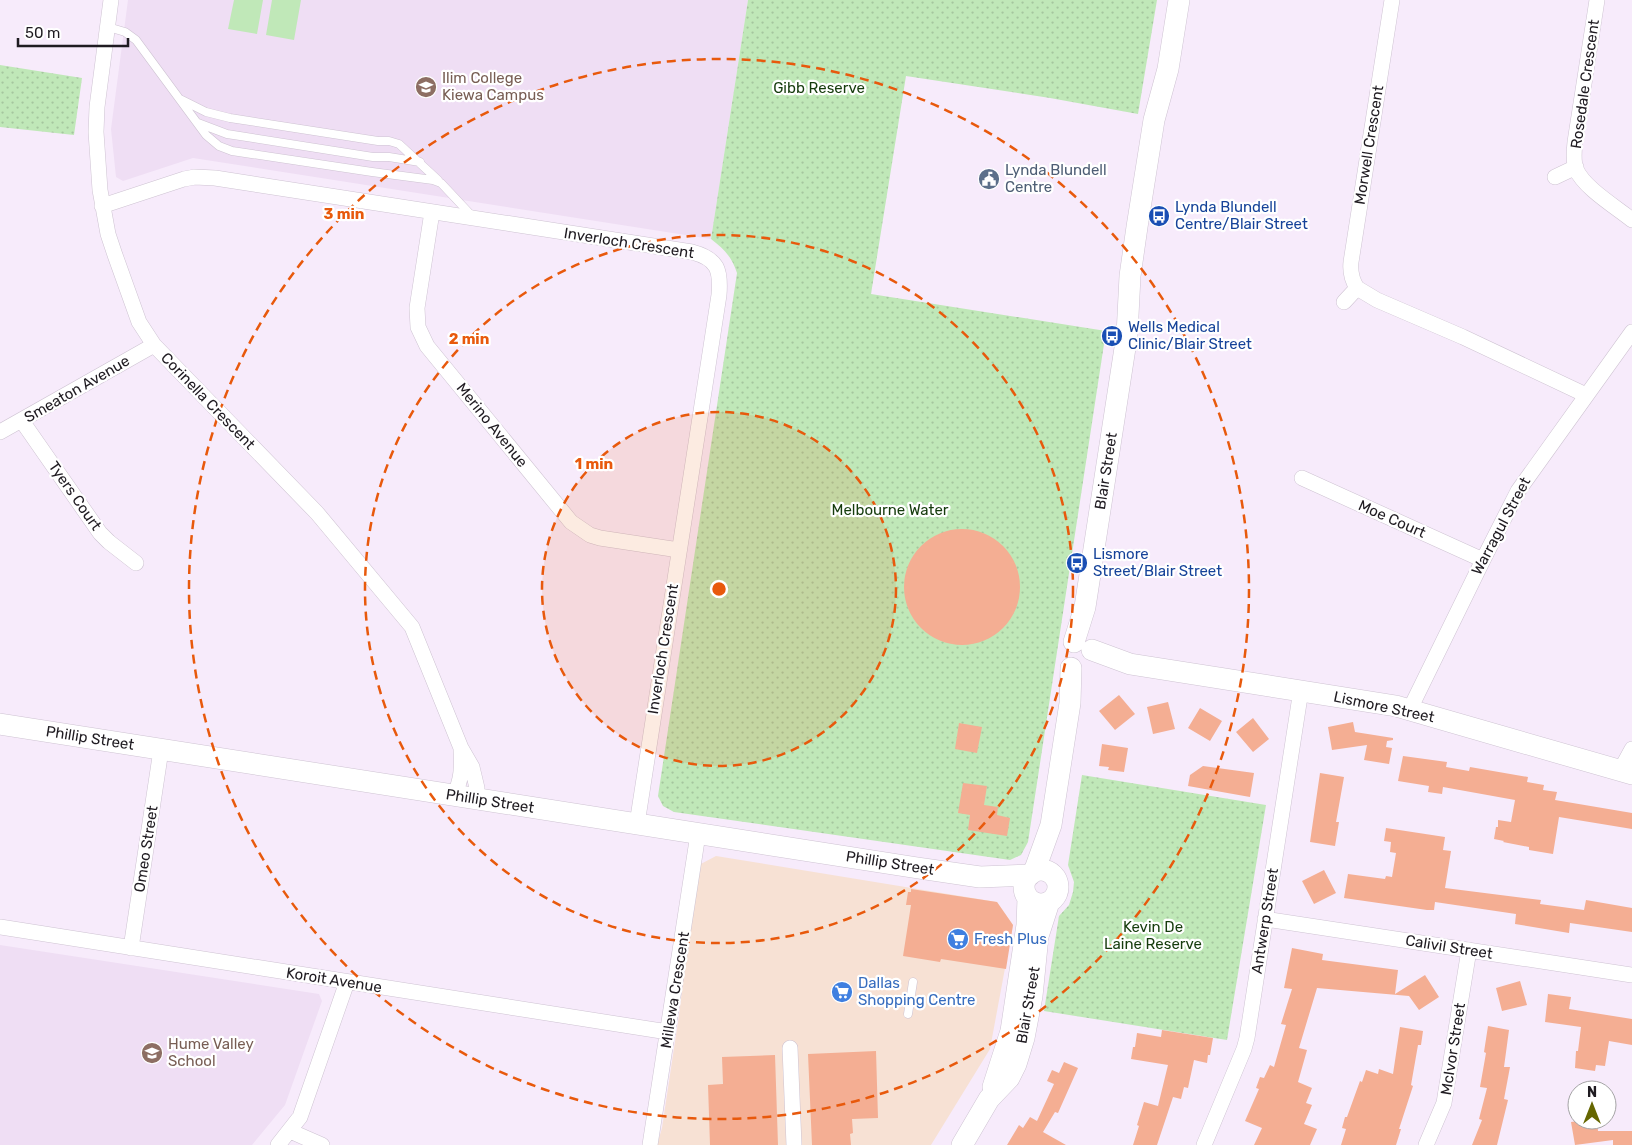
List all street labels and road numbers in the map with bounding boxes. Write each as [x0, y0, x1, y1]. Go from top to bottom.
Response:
street label: Rosedale Crescent [1567, 18, 1603, 150]
street label: Morwell Crescent [1351, 84, 1387, 206]
street label: Inverloch Crescent [563, 224, 696, 262]
street label: Corinella Crescent [157, 349, 259, 453]
street label: Smeaton Avenue [21, 352, 133, 426]
street label: Merino Avenue [453, 379, 531, 471]
street label: Blair Street [1091, 431, 1121, 511]
street label: Tyers Court [45, 458, 105, 534]
street label: Warragul Street [1468, 474, 1534, 578]
street label: Moe Court [1356, 496, 1429, 542]
street label: Inverloch Crescent [644, 582, 682, 715]
street label: Lismore Street [1332, 688, 1436, 727]
street label: Phillip Street [44, 722, 136, 754]
street label: Phillip Street [444, 785, 536, 817]
street label: Omeo Street [130, 804, 162, 894]
street label: Phillip Street [844, 847, 936, 879]
street label: Antwerp Street [1248, 867, 1282, 975]
street label: Millewa Crescent [657, 930, 693, 1050]
street label: Calivil Street [1404, 931, 1494, 963]
street label: Koroit Avenue [285, 964, 383, 996]
street label: Blair Street [1012, 965, 1044, 1045]
street label: McIvor Street [1437, 1001, 1469, 1096]

